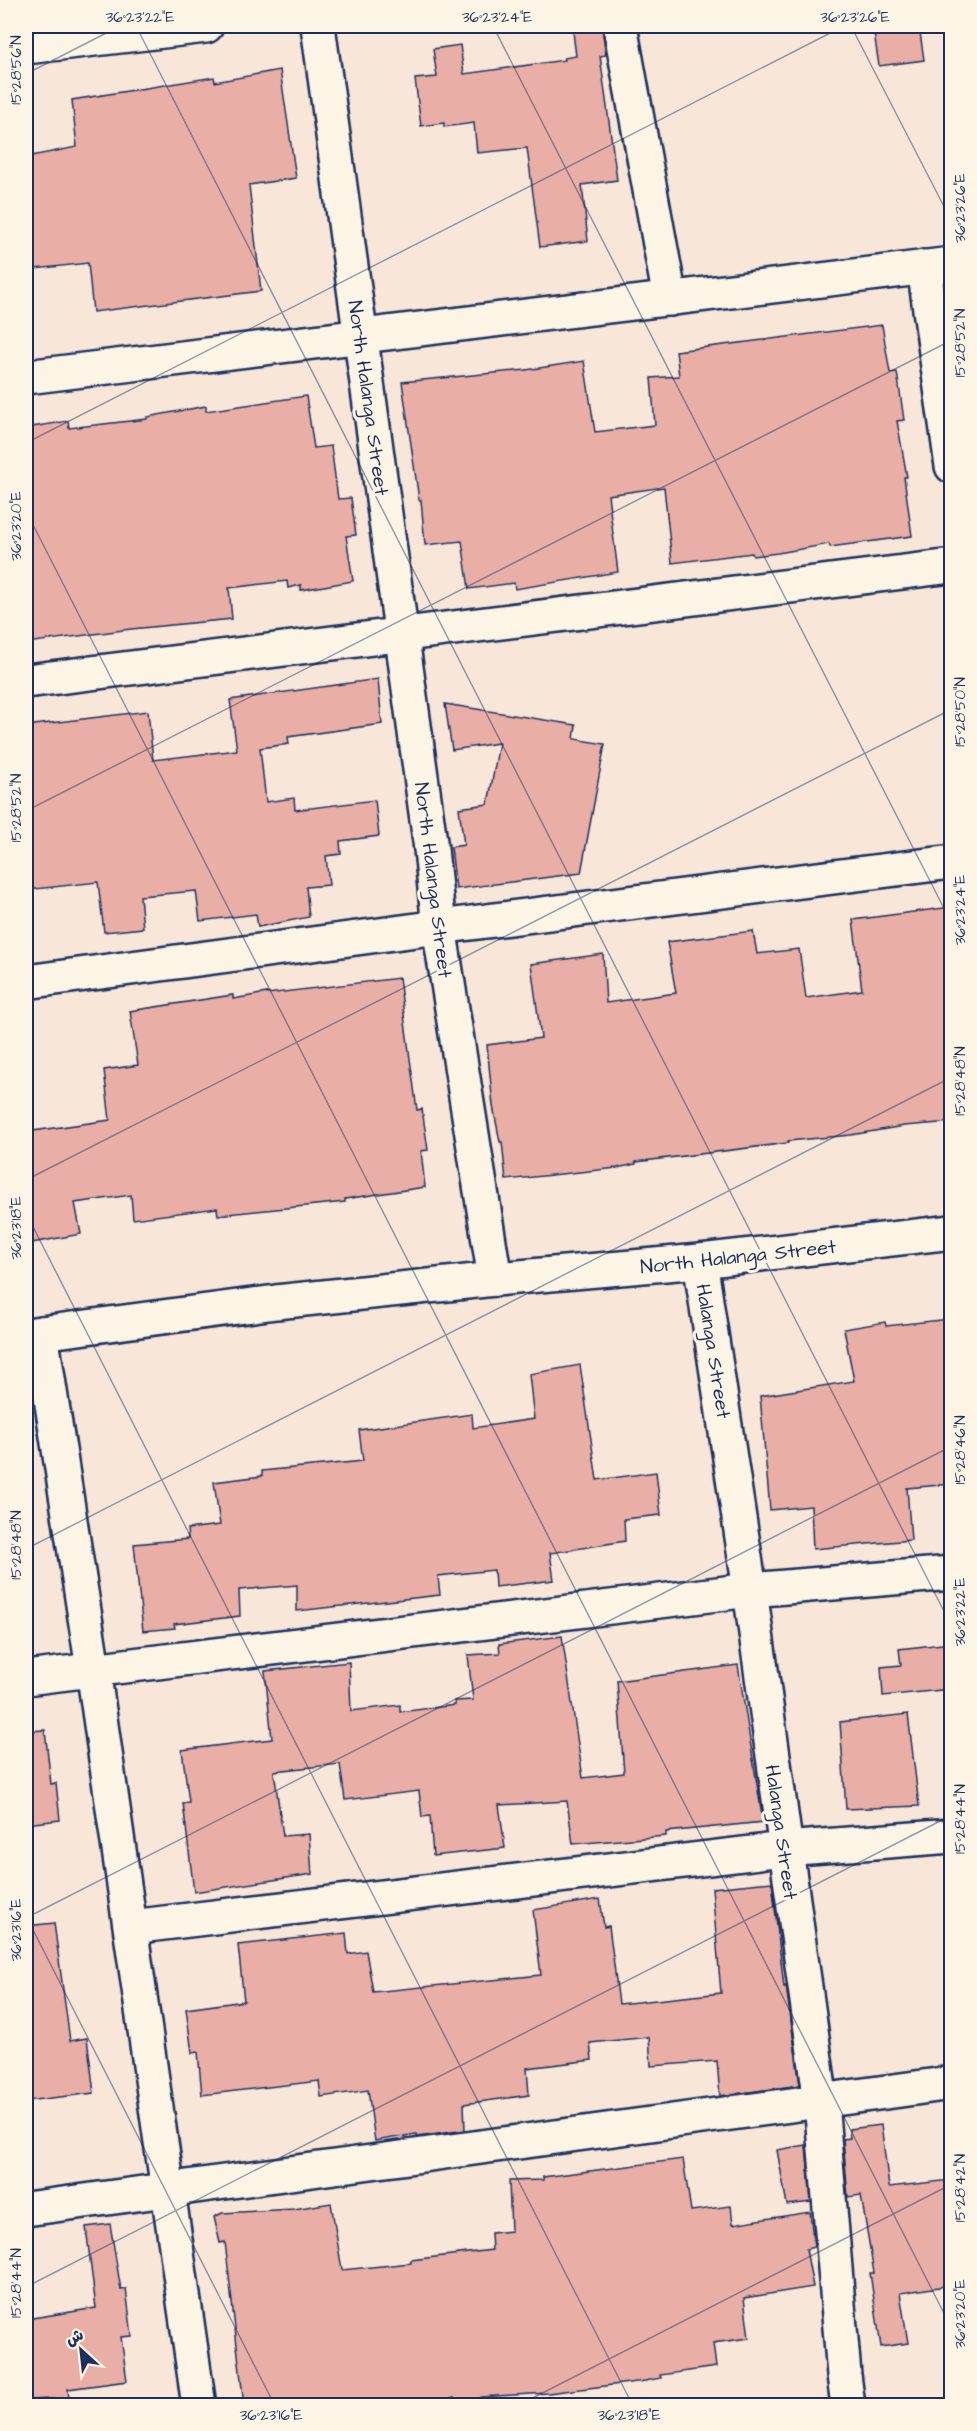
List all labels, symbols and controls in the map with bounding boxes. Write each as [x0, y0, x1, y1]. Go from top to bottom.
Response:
text: 36°23'22"E [106, 7, 174, 28]
text: 36°23'24"E [462, 7, 532, 28]
text: 36°23'26"E [820, 7, 890, 28]
text: 15°28'56"N [6, 35, 27, 105]
text: 36°23'26"E [950, 173, 971, 243]
street label: North Halanga Street [339, 299, 396, 498]
text: 15°28'52"N [950, 309, 971, 377]
text: 36°23'20"E [6, 491, 27, 561]
text: 15°28'50"N [950, 677, 971, 747]
text: 15°28'52"N [6, 774, 27, 842]
street label: North Halanga Street [406, 781, 459, 980]
text: 36°23'24"E [950, 875, 971, 945]
text: 15°28'48"N [950, 1046, 971, 1116]
text: 36°23'18"E [6, 1196, 27, 1260]
street label: North Halanga Street [639, 1233, 837, 1282]
street label: Halanga Street [688, 1282, 737, 1421]
text: 15°28'46"N [950, 1415, 971, 1485]
text: 15°28'48"N [6, 1510, 27, 1580]
text: 36°23'22"E [950, 1578, 971, 1646]
street label: Halanga Street [757, 1763, 804, 1901]
text: 15°28'44"N [950, 1784, 971, 1854]
text: 36°23'16"E [6, 1899, 27, 1961]
text: 15°28'42"N [950, 2154, 971, 2222]
text: 15°28'44"N [6, 2248, 27, 2318]
text: 36°23'20"E [950, 2279, 971, 2349]
north arrow [51, 2320, 111, 2380]
text: ش [62, 2324, 87, 2351]
text: 36°23'16"E [240, 2405, 302, 2426]
text: 36°23'18"E [597, 2405, 661, 2426]

